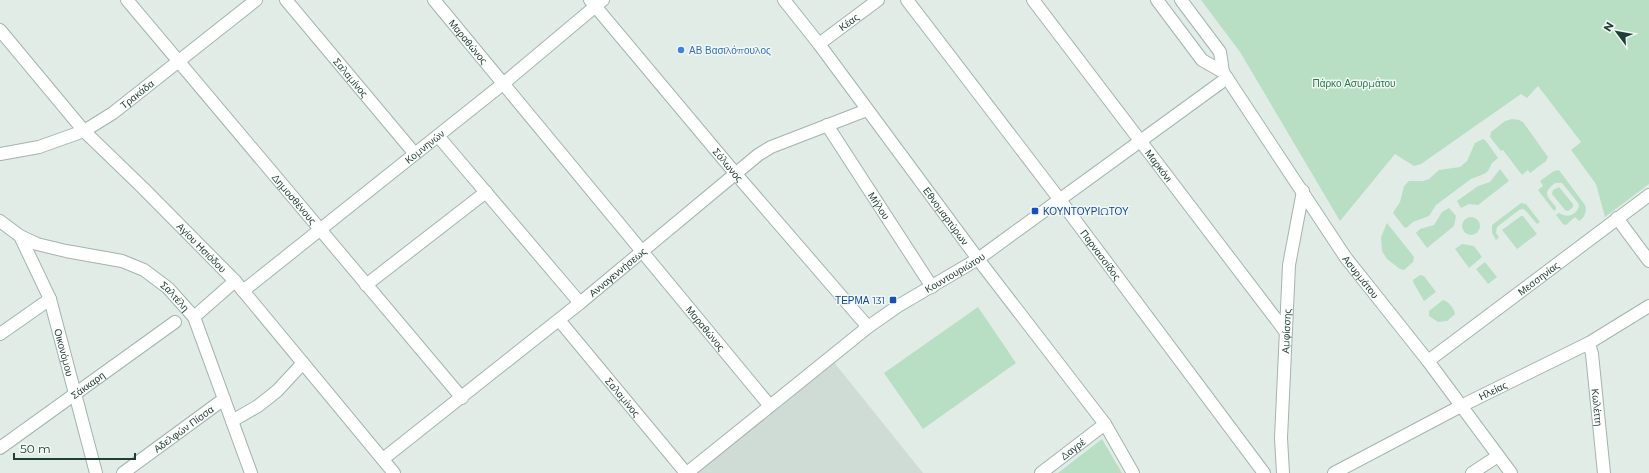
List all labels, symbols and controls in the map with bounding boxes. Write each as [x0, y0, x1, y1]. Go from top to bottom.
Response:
street label: Κέας [836, 10, 861, 34]
north arrow [1597, 12, 1637, 52]
street label: Μαραθώνος [446, 17, 491, 67]
text: N [1600, 19, 1617, 34]
place label: ΑΒ Βασιλόπουλος [689, 44, 771, 57]
marker: ΑΒ Βασιλόπουλος [676, 45, 686, 55]
street label: Σαλαμίνος [331, 55, 371, 100]
street label: Τρακάδα [117, 77, 157, 111]
park label: Πάρκο Ασυρμάτου [1312, 77, 1396, 90]
street label: Κομνηνών [402, 127, 447, 166]
street label: Σόλωνος [710, 145, 746, 185]
street label: Μαρκόνι [1142, 147, 1176, 184]
street label: Δημοσθένους [269, 171, 320, 227]
street label: Εθνομαρτύρων [920, 184, 972, 247]
street label: Μήλου [866, 189, 893, 222]
place label: ΚΟΥΝΤΟΥΡΙΏΤΟΥ [1043, 205, 1129, 218]
marker: ΚΟΥΝΤΟΥΡΙΏΤΟΥ [1030, 206, 1040, 216]
street label: Αγίου Ησιόδου [174, 220, 229, 275]
street label: Παρνασσίδος [1078, 227, 1124, 283]
street label: Ανναγεννήσεως [586, 244, 649, 299]
street label: Κουντουριώτου [922, 250, 987, 295]
street label: Ασυρμάτου [1340, 252, 1382, 301]
street label: Μεσσηνίας [1515, 258, 1562, 298]
street label: Σαλτέλη [158, 278, 192, 314]
place label: ΤΕΡΜΑ 131 [835, 294, 885, 307]
marker: ΤΕΡΜΑ 131 [888, 295, 898, 305]
street label: Μαραθώνος [683, 303, 728, 353]
street label: Αμφίσσης [1278, 308, 1293, 354]
street label: Οικονόμου [52, 327, 77, 378]
street label: Σάκκαρη [68, 368, 107, 402]
street label: Σαλαμίνος [603, 374, 643, 420]
street label: Ηλείας [1476, 378, 1509, 403]
street label: Κωλέττη [1589, 388, 1606, 427]
street label: Αδελφών Πίσσα [151, 402, 216, 455]
scale bar [14, 435, 135, 461]
street label: Δαγρέ [1058, 435, 1088, 462]
text: 50 m [20, 441, 51, 456]

